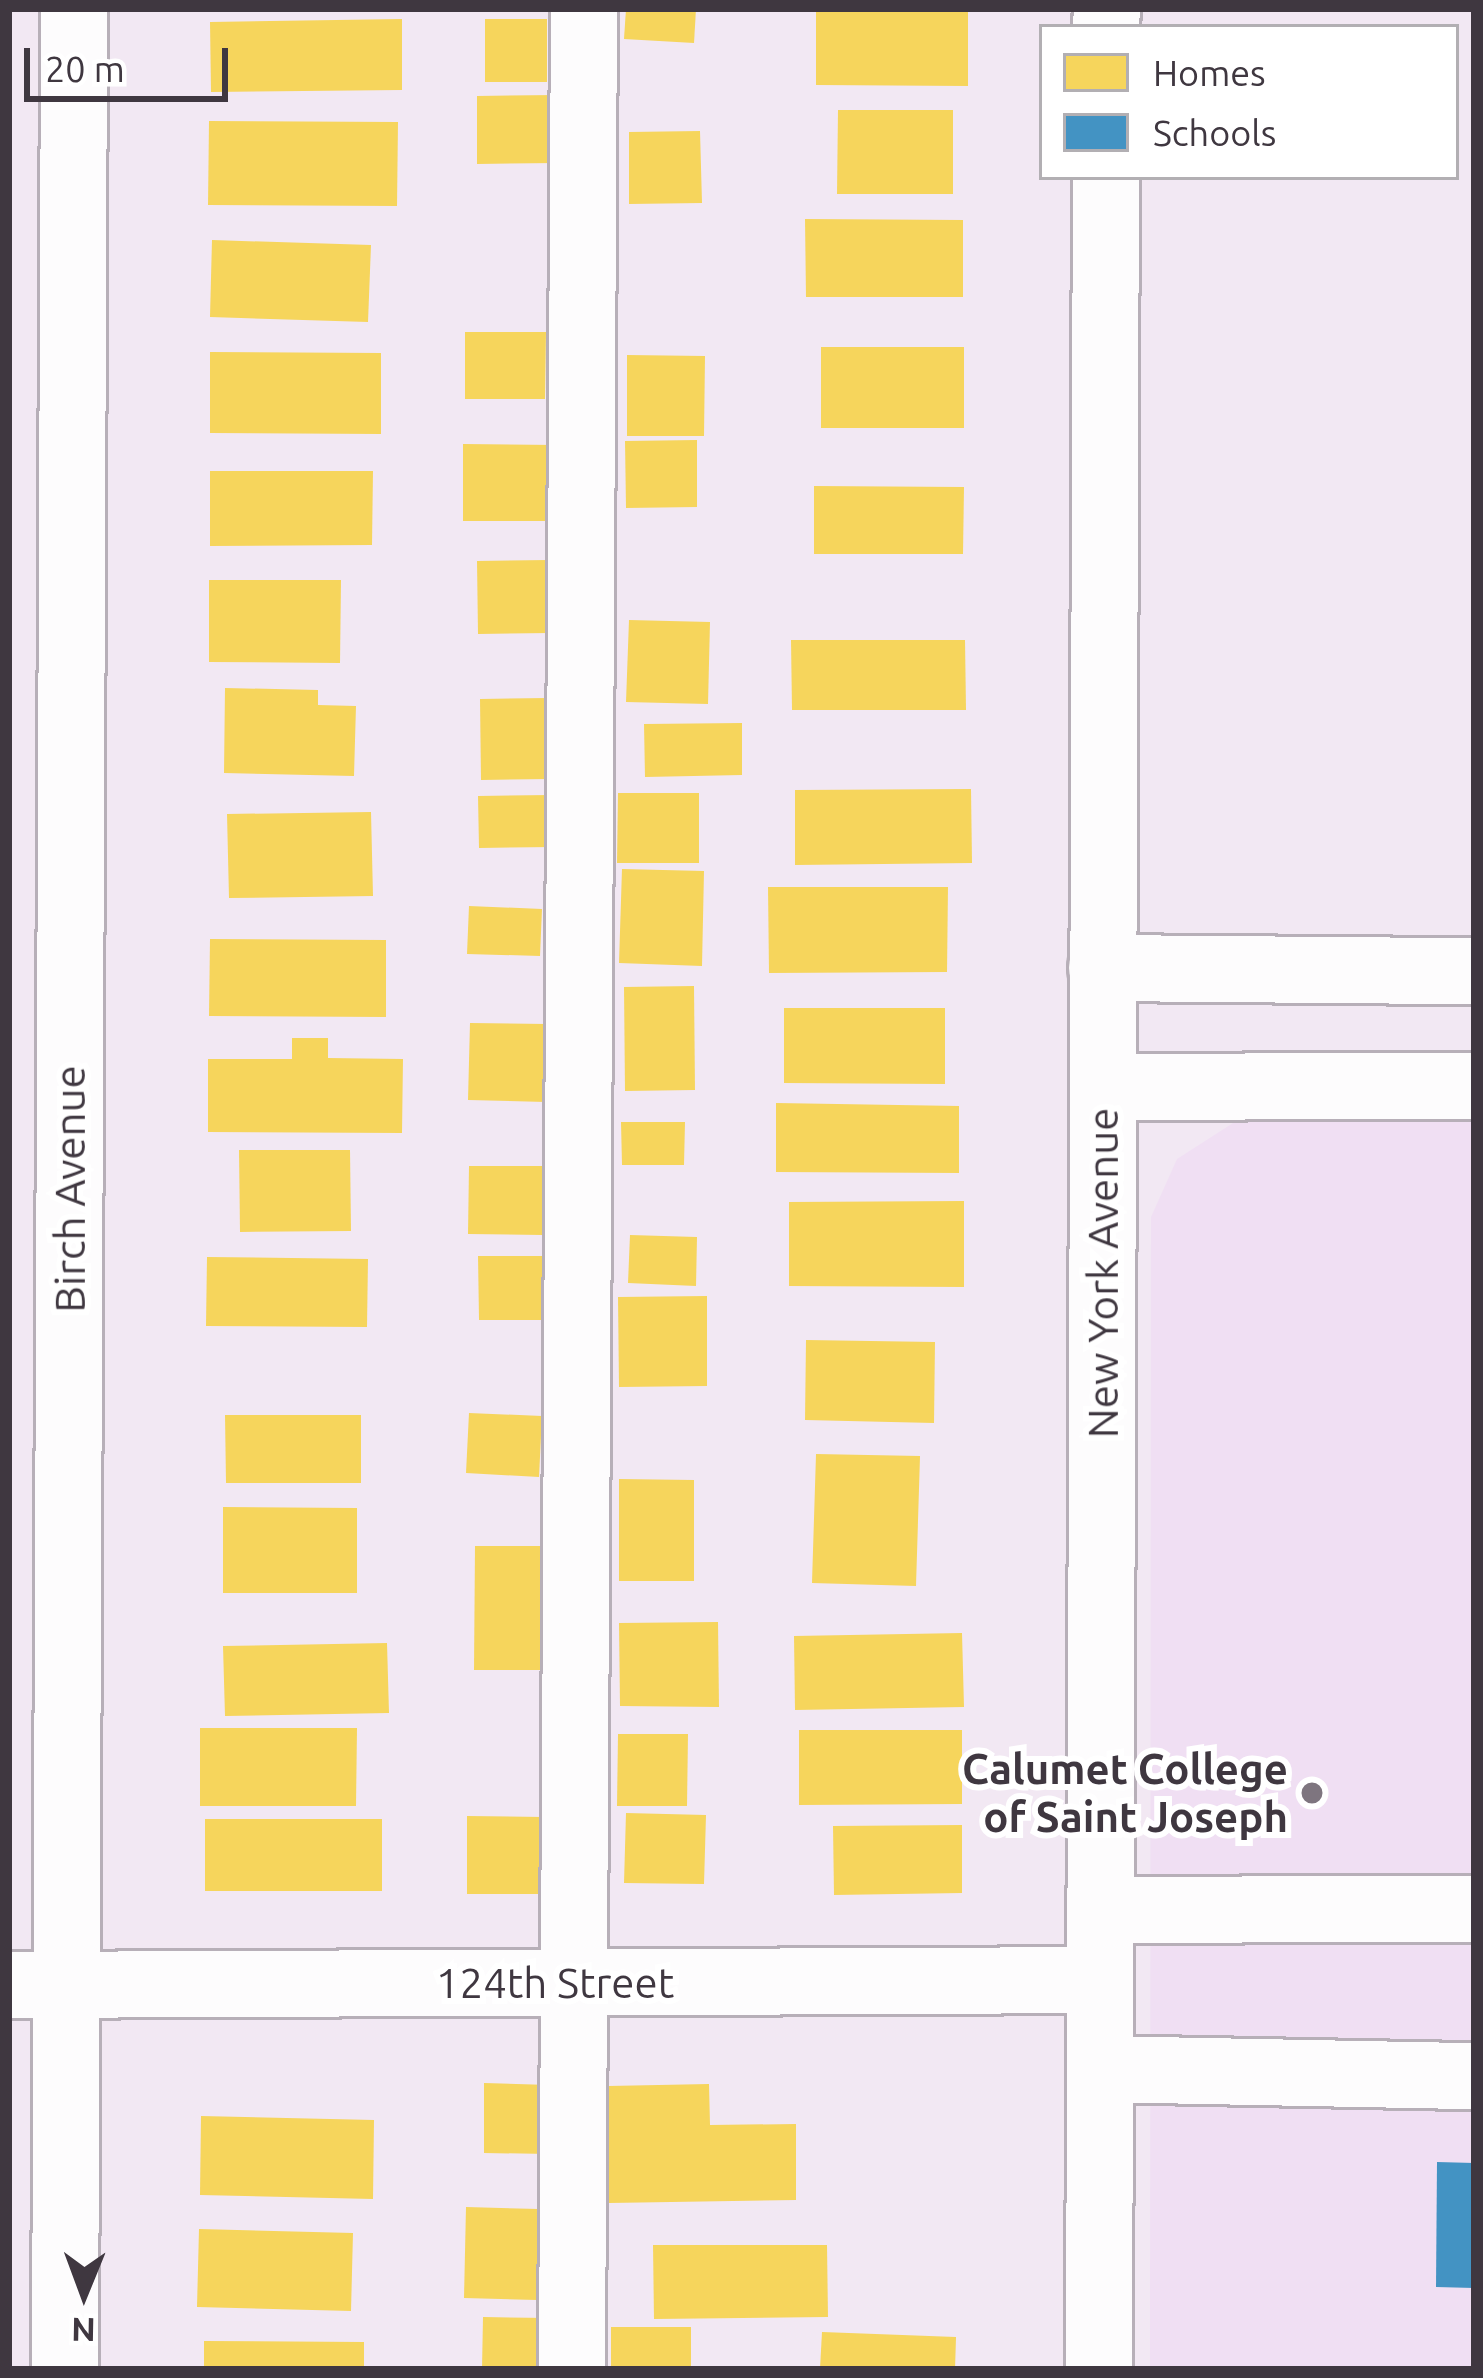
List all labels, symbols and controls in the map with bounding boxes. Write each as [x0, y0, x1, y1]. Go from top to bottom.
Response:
scale bar [30, 24, 234, 98]
legend [1039, 24, 1459, 180]
text: 20 m [45, 48, 125, 89]
text: Homes [1153, 52, 1266, 93]
text: Schools [1153, 112, 1276, 153]
street label: Birch Avenue [45, 1065, 95, 1313]
street label: New York Avenue [1078, 1108, 1128, 1438]
place label: Calumet College of Saint Joseph [962, 1744, 1288, 1842]
marker: Calumet College of Saint Joseph [1299, 1780, 1325, 1806]
street label: 124th Street [436, 1958, 674, 2008]
north arrow [24, 2234, 144, 2354]
text: N [71, 2312, 96, 2349]

